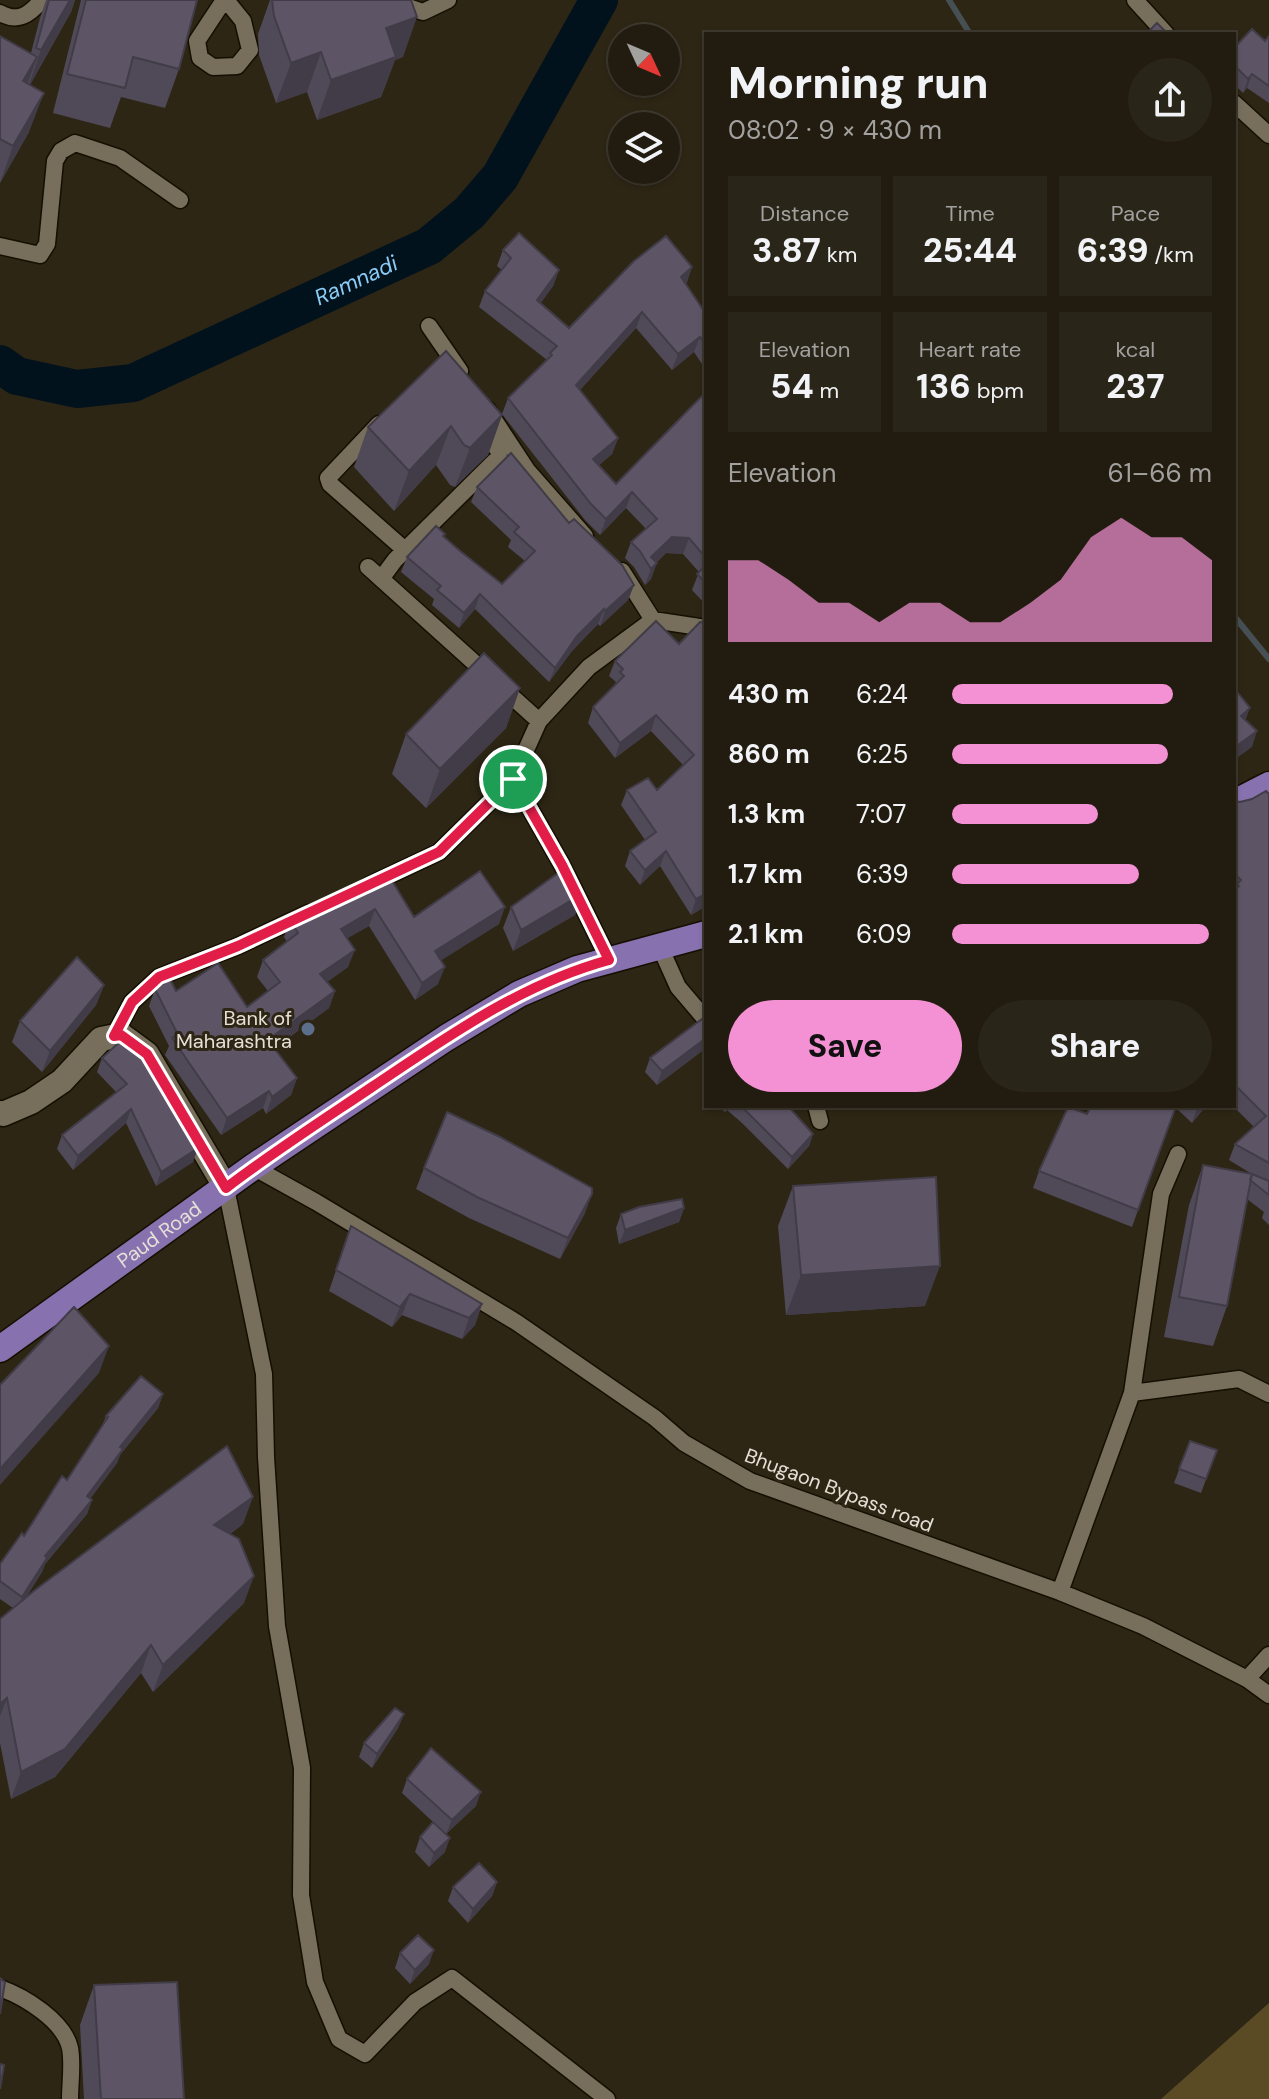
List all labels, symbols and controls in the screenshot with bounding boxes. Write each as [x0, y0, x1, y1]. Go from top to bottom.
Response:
north arrow [608, 24, 680, 96]
map controls [608, 24, 680, 184]
text: Morning run [728, 54, 989, 112]
button: share [1128, 58, 1212, 142]
button: layers [608, 112, 680, 184]
text: 08:02 · 9 × 430 m [728, 113, 942, 147]
text: Distance [760, 199, 849, 228]
text: Time [945, 199, 995, 228]
text: Pace [1111, 199, 1160, 228]
text: 3.87 [752, 228, 821, 273]
text: 25:44 [923, 228, 1017, 273]
text: 6:39 [1077, 228, 1149, 273]
text: km [821, 240, 857, 269]
text: /km [1149, 240, 1194, 269]
water label: Ramnadi [310, 248, 403, 312]
text: Elevation [759, 335, 851, 364]
text: Heart rate [919, 335, 1021, 364]
text: kcal [1115, 335, 1155, 364]
text: 54 [770, 364, 814, 409]
text: 136 [916, 364, 971, 409]
text: 237 [1106, 364, 1164, 409]
text: m [814, 376, 839, 405]
text: bpm [971, 376, 1024, 405]
text: Elevation [728, 456, 836, 490]
text: 61–66 m [1107, 456, 1212, 490]
text: 430 m [728, 677, 809, 711]
text: 6:24 [856, 677, 908, 711]
text: 860 m [728, 737, 810, 771]
text: 6:25 [856, 737, 908, 771]
pin [479, 745, 547, 813]
icon: arrive [491, 757, 535, 801]
text: 1.3 km [728, 797, 805, 831]
text: 7:07 [856, 797, 906, 831]
text: 1.7 km [728, 857, 803, 891]
text: 6:39 [856, 857, 909, 891]
text: 2.1 km [728, 917, 804, 951]
text: 6:09 [856, 917, 912, 951]
button: Save [728, 1000, 962, 1092]
button: Share [978, 1000, 1212, 1092]
place label: Bank of Maharashtra [176, 1005, 292, 1054]
marker: Bank of Maharashtra [299, 1020, 317, 1038]
street label: Paud Road [112, 1195, 206, 1274]
street label: Bhugaon Bypass road [741, 1442, 937, 1538]

